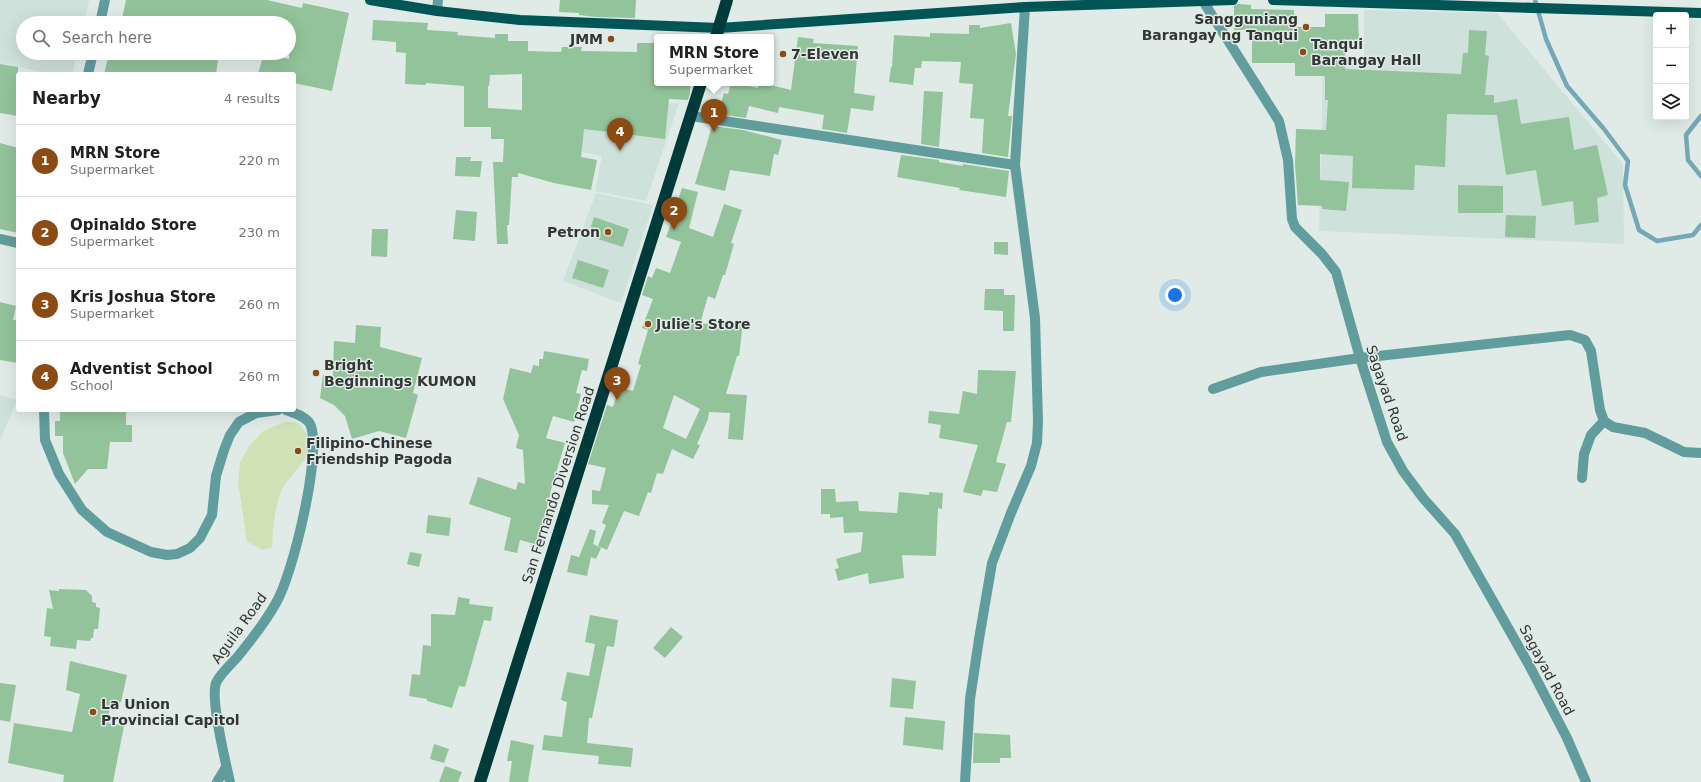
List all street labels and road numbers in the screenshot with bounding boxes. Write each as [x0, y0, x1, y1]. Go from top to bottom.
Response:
street label: Sagayad Road [1363, 343, 1411, 443]
street label: San Fernando Diversion Road [519, 385, 597, 585]
street label: Aguila Road [208, 590, 270, 666]
street label: Sagayad Road [1516, 622, 1578, 718]

